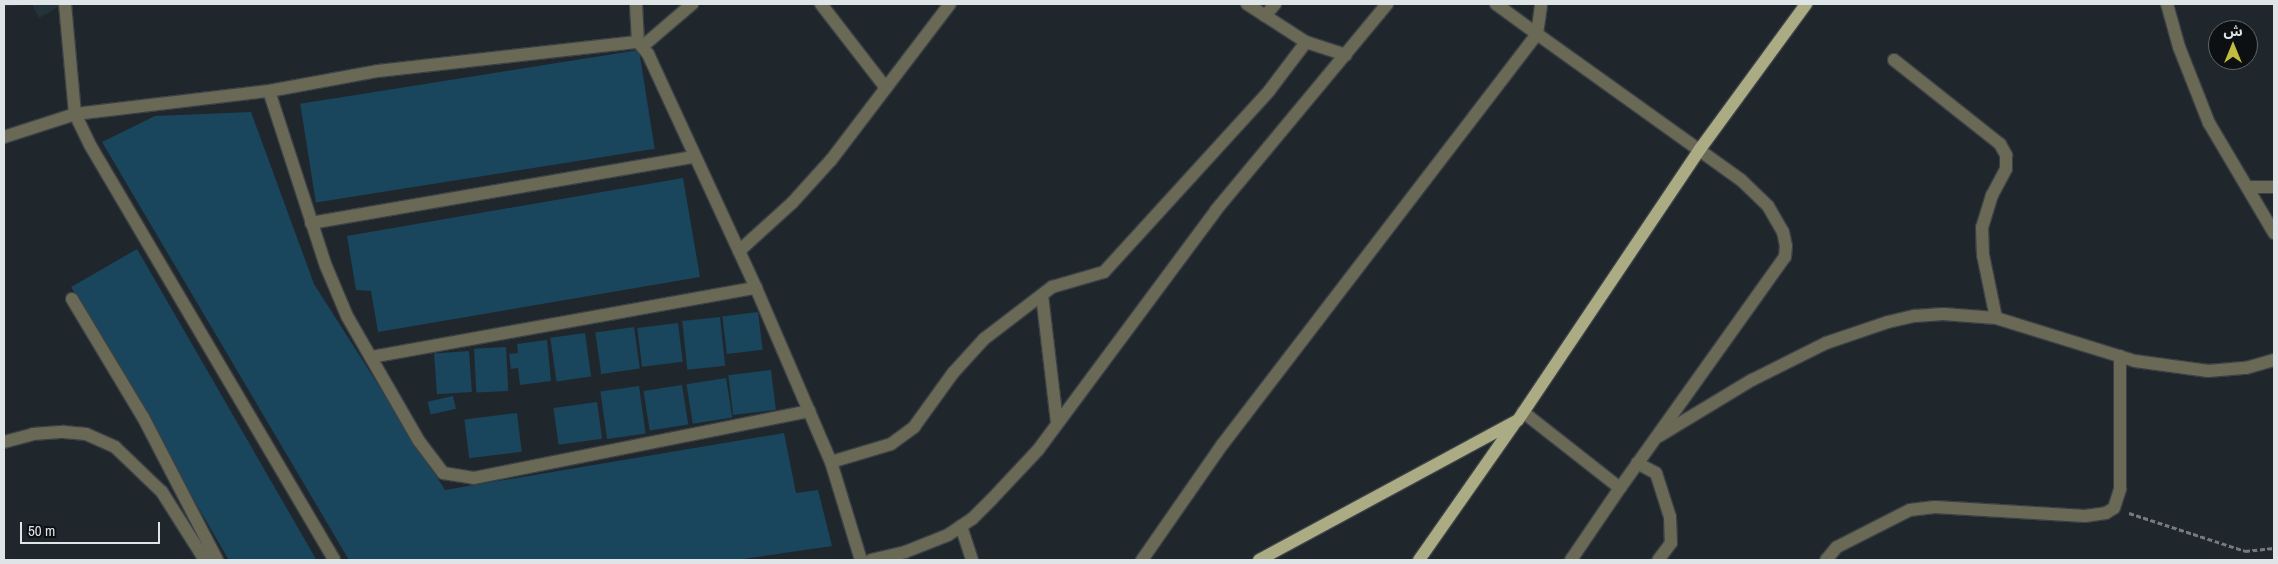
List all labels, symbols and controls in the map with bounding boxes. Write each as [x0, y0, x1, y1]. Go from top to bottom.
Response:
north arrow [2208, 20, 2258, 70]
text: ش [2223, 22, 2243, 40]
scale bar [22, 512, 162, 544]
text: 50 m [28, 520, 55, 541]

